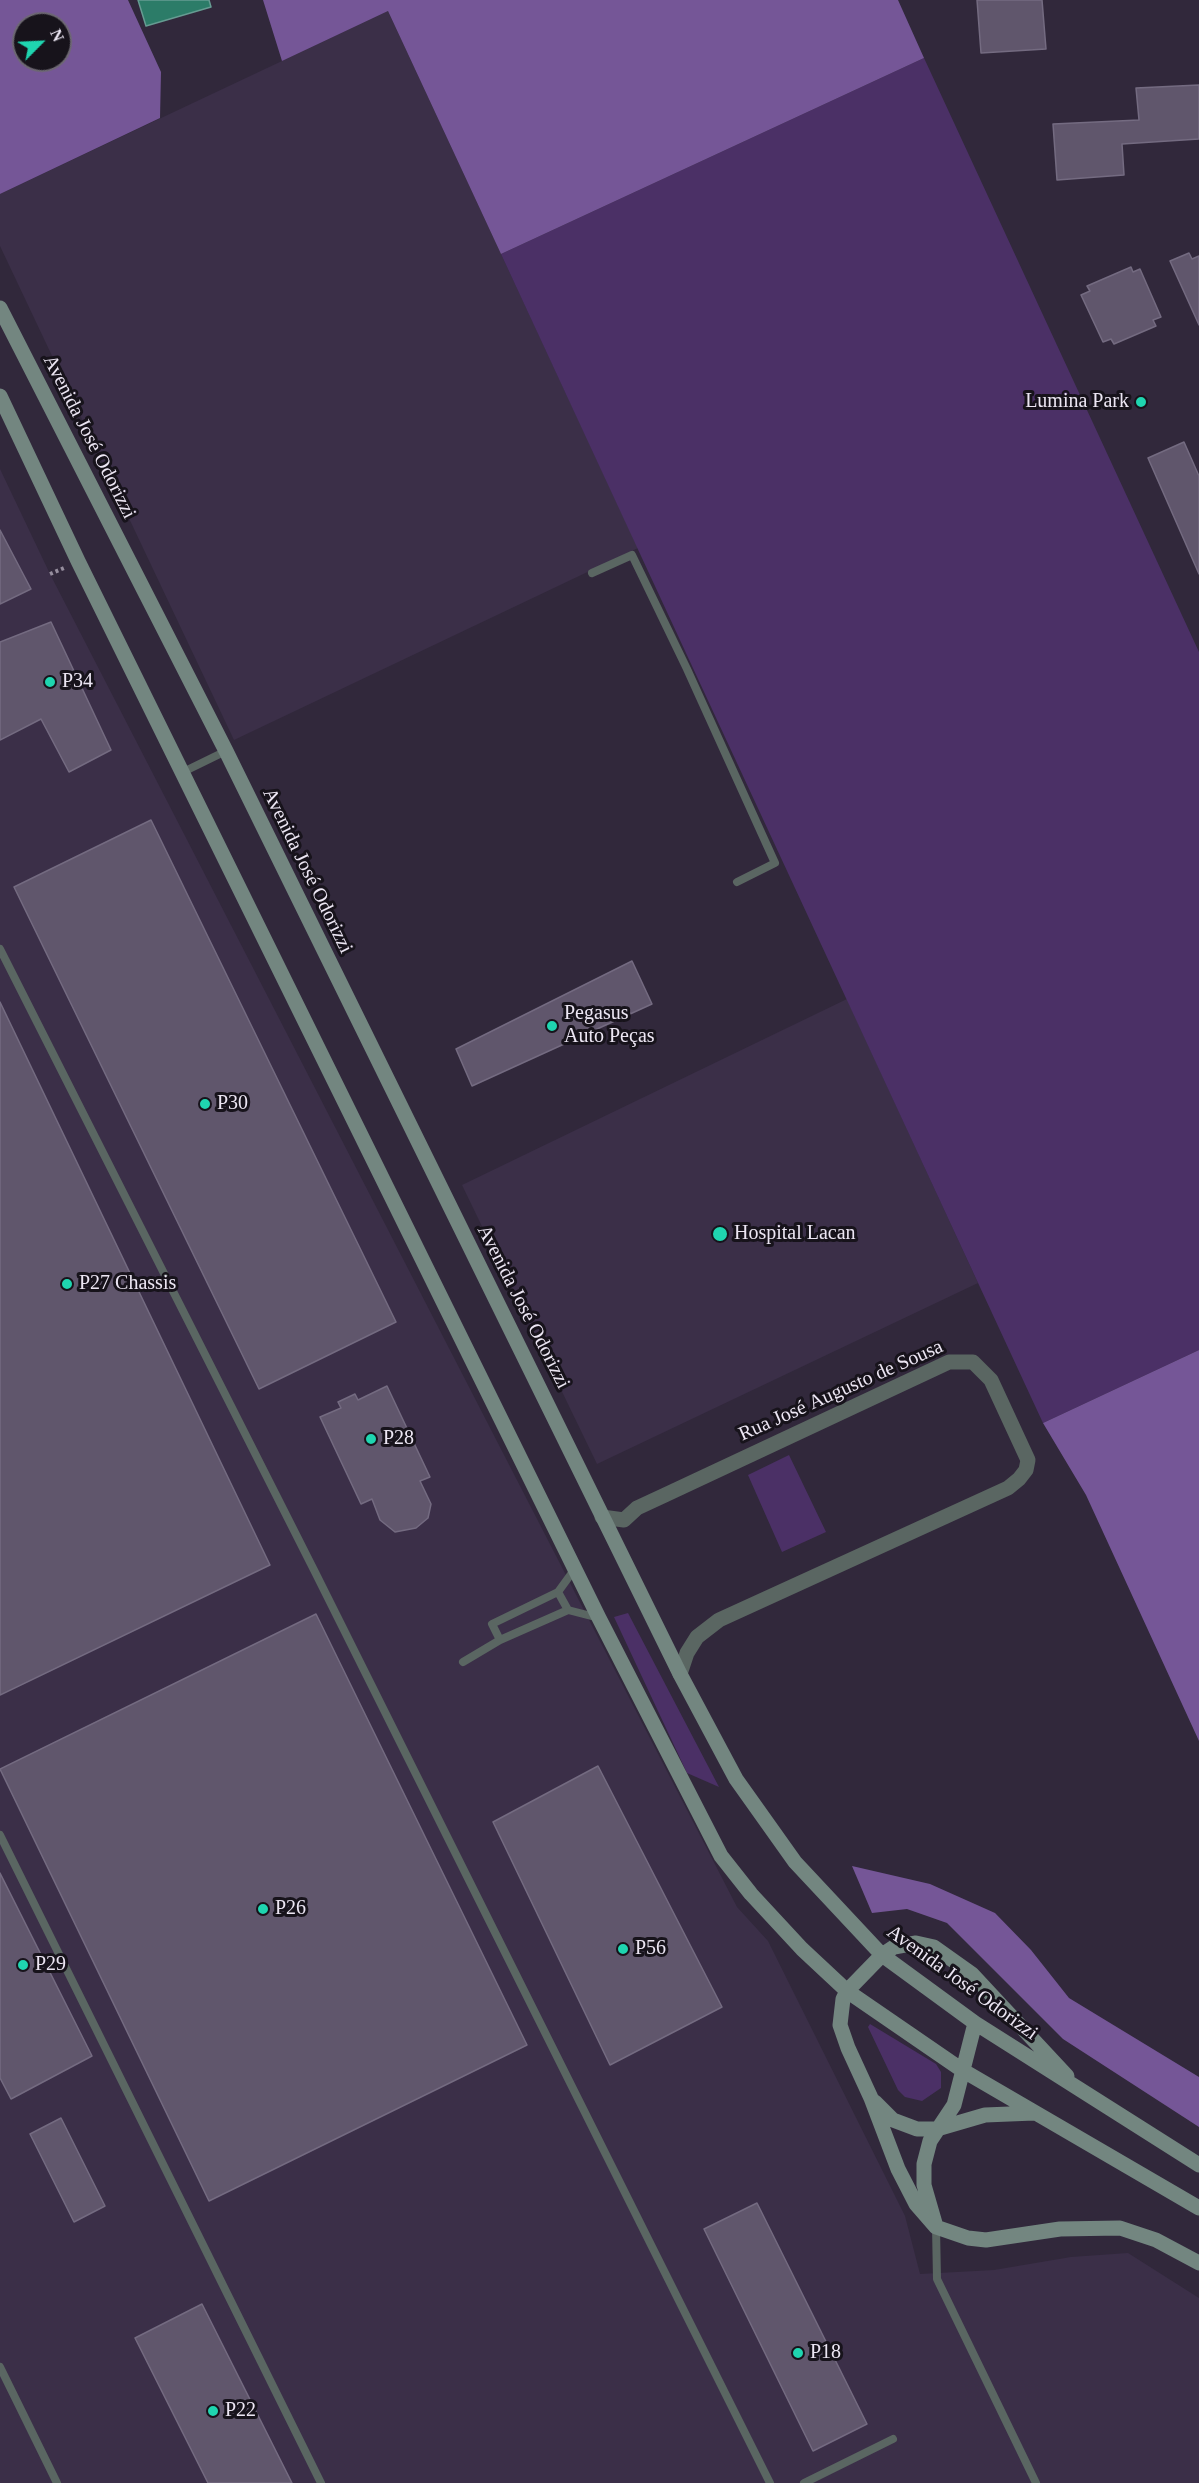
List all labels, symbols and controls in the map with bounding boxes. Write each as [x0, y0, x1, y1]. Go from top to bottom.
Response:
north arrow [12, 12, 72, 72]
text: N [47, 27, 67, 44]
street label: Avenida José Odorizzi [37, 351, 141, 523]
place label: Lumina Park [1025, 390, 1129, 414]
marker: Lumina Park [1134, 395, 1148, 409]
place label: P34 [62, 670, 93, 694]
marker: P34 [43, 675, 57, 689]
street label: Avenida José Odorizzi [257, 785, 357, 957]
place label: Pegasus Auto Peças [564, 1002, 655, 1049]
marker: Pegasus Auto Peças [545, 1019, 559, 1033]
place label: P30 [217, 1092, 248, 1116]
marker: P30 [198, 1097, 212, 1111]
street label: Avenida José Odorizzi [471, 1221, 575, 1393]
place label: Hospital Lacan [734, 1222, 856, 1246]
marker: Hospital Lacan [711, 1225, 729, 1243]
place label: P27 Chassis [79, 1272, 176, 1296]
marker: P27 Chassis [60, 1277, 74, 1291]
street label: Rua José Augusto de Sousa [735, 1335, 947, 1447]
place label: P28 [383, 1427, 414, 1451]
marker: P28 [364, 1432, 378, 1446]
place label: P26 [275, 1897, 306, 1921]
marker: P26 [256, 1902, 270, 1916]
street label: Avenida José Odorizzi [882, 1920, 1042, 2046]
place label: P56 [635, 1937, 666, 1961]
marker: P56 [616, 1942, 630, 1956]
place label: P29 [35, 1953, 66, 1977]
marker: P29 [16, 1958, 30, 1972]
place label: P18 [810, 2341, 841, 2365]
marker: P18 [791, 2346, 805, 2360]
place label: P22 [225, 2399, 256, 2423]
marker: P22 [206, 2404, 220, 2418]

